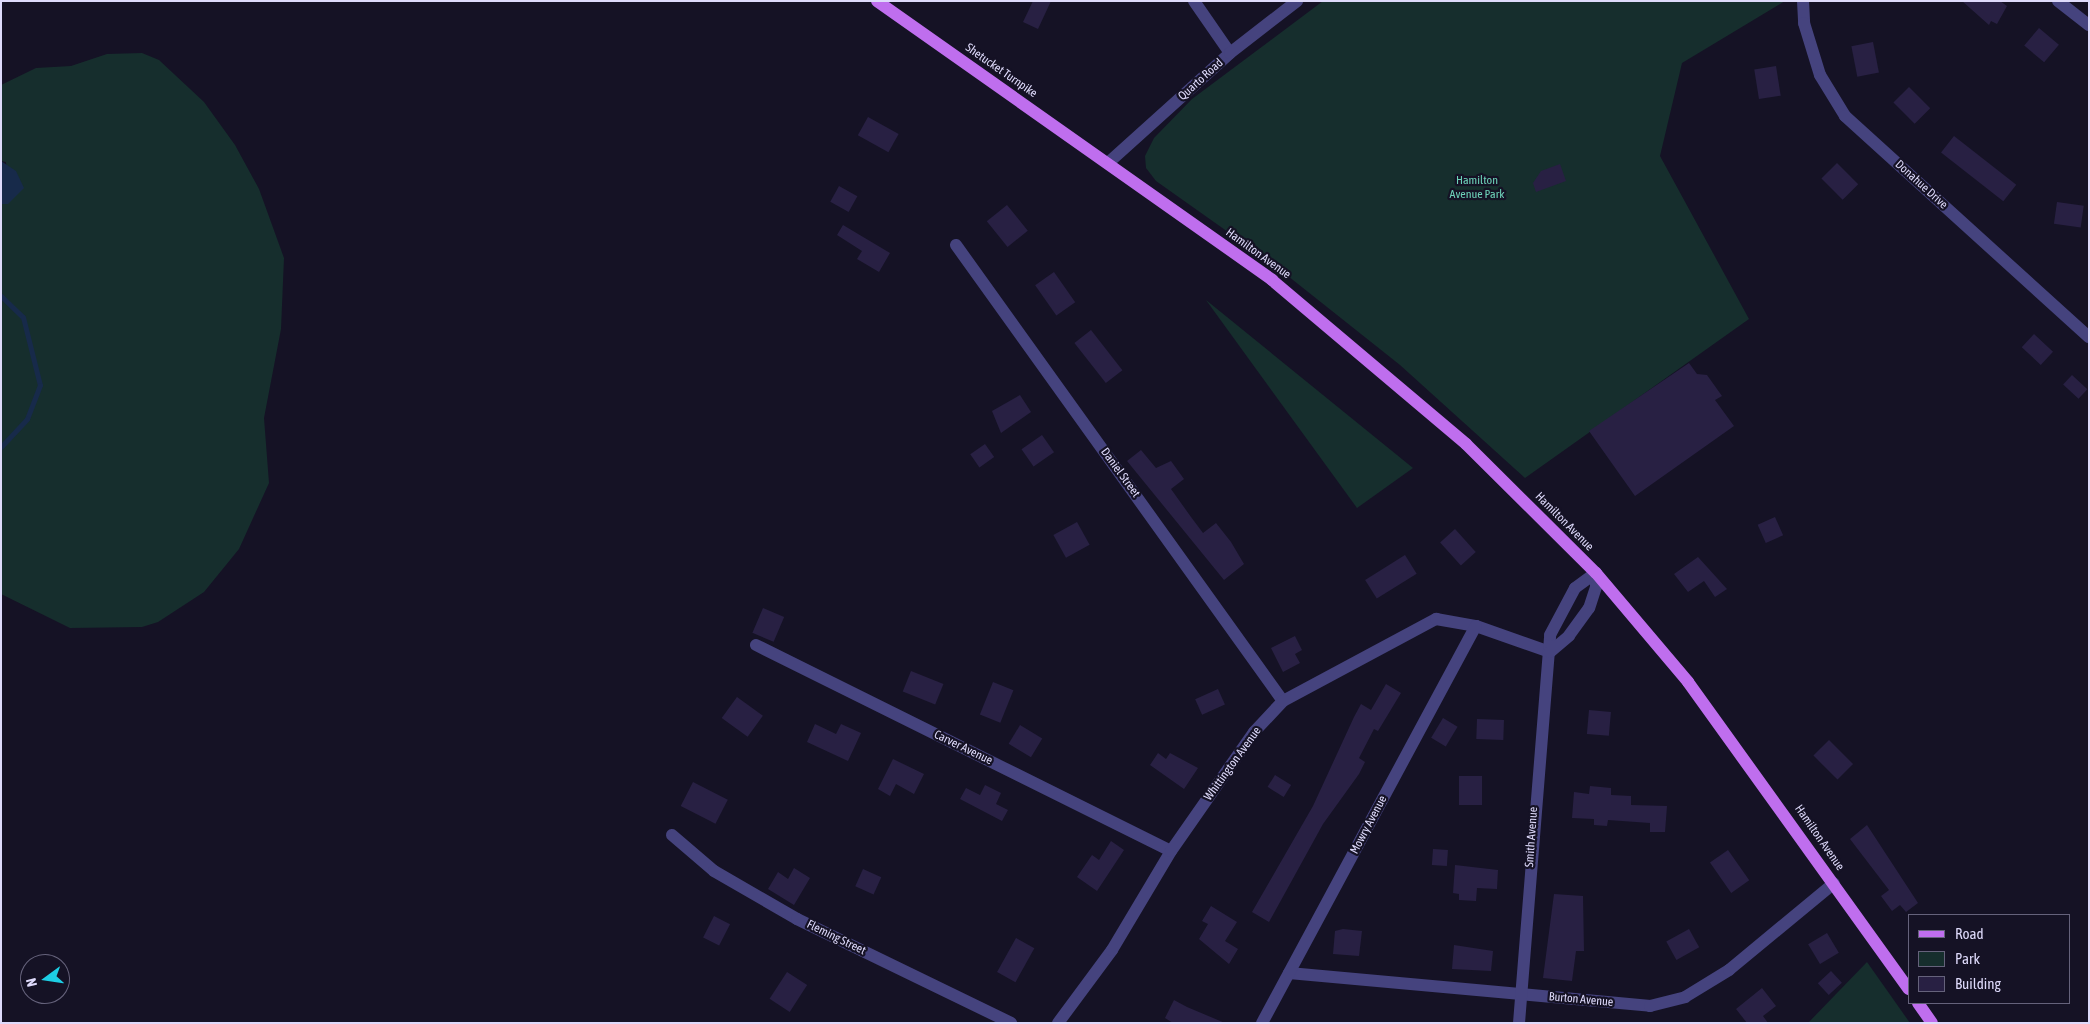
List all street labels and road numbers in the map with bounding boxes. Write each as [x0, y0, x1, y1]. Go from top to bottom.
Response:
street label: Shetucket Turnpike [962, 41, 1040, 101]
street label: Quarto Road [1176, 56, 1226, 104]
street label: Donahue Drive [1892, 158, 1950, 212]
street label: Hamilton Avenue [1223, 226, 1293, 282]
street label: Daniel Street [1097, 446, 1143, 500]
street label: Hamilton Avenue [1532, 490, 1596, 554]
street label: Whittington Avenue [1201, 724, 1265, 804]
street label: Carver Avenue [931, 728, 995, 768]
street label: Mowry Avenue [1348, 793, 1390, 857]
street label: Hamilton Avenue [1791, 802, 1847, 874]
street label: Smith Avenue [1523, 806, 1541, 868]
street label: Fleming Street [804, 918, 868, 958]
street label: Burton Avenue [1548, 990, 1614, 1010]

